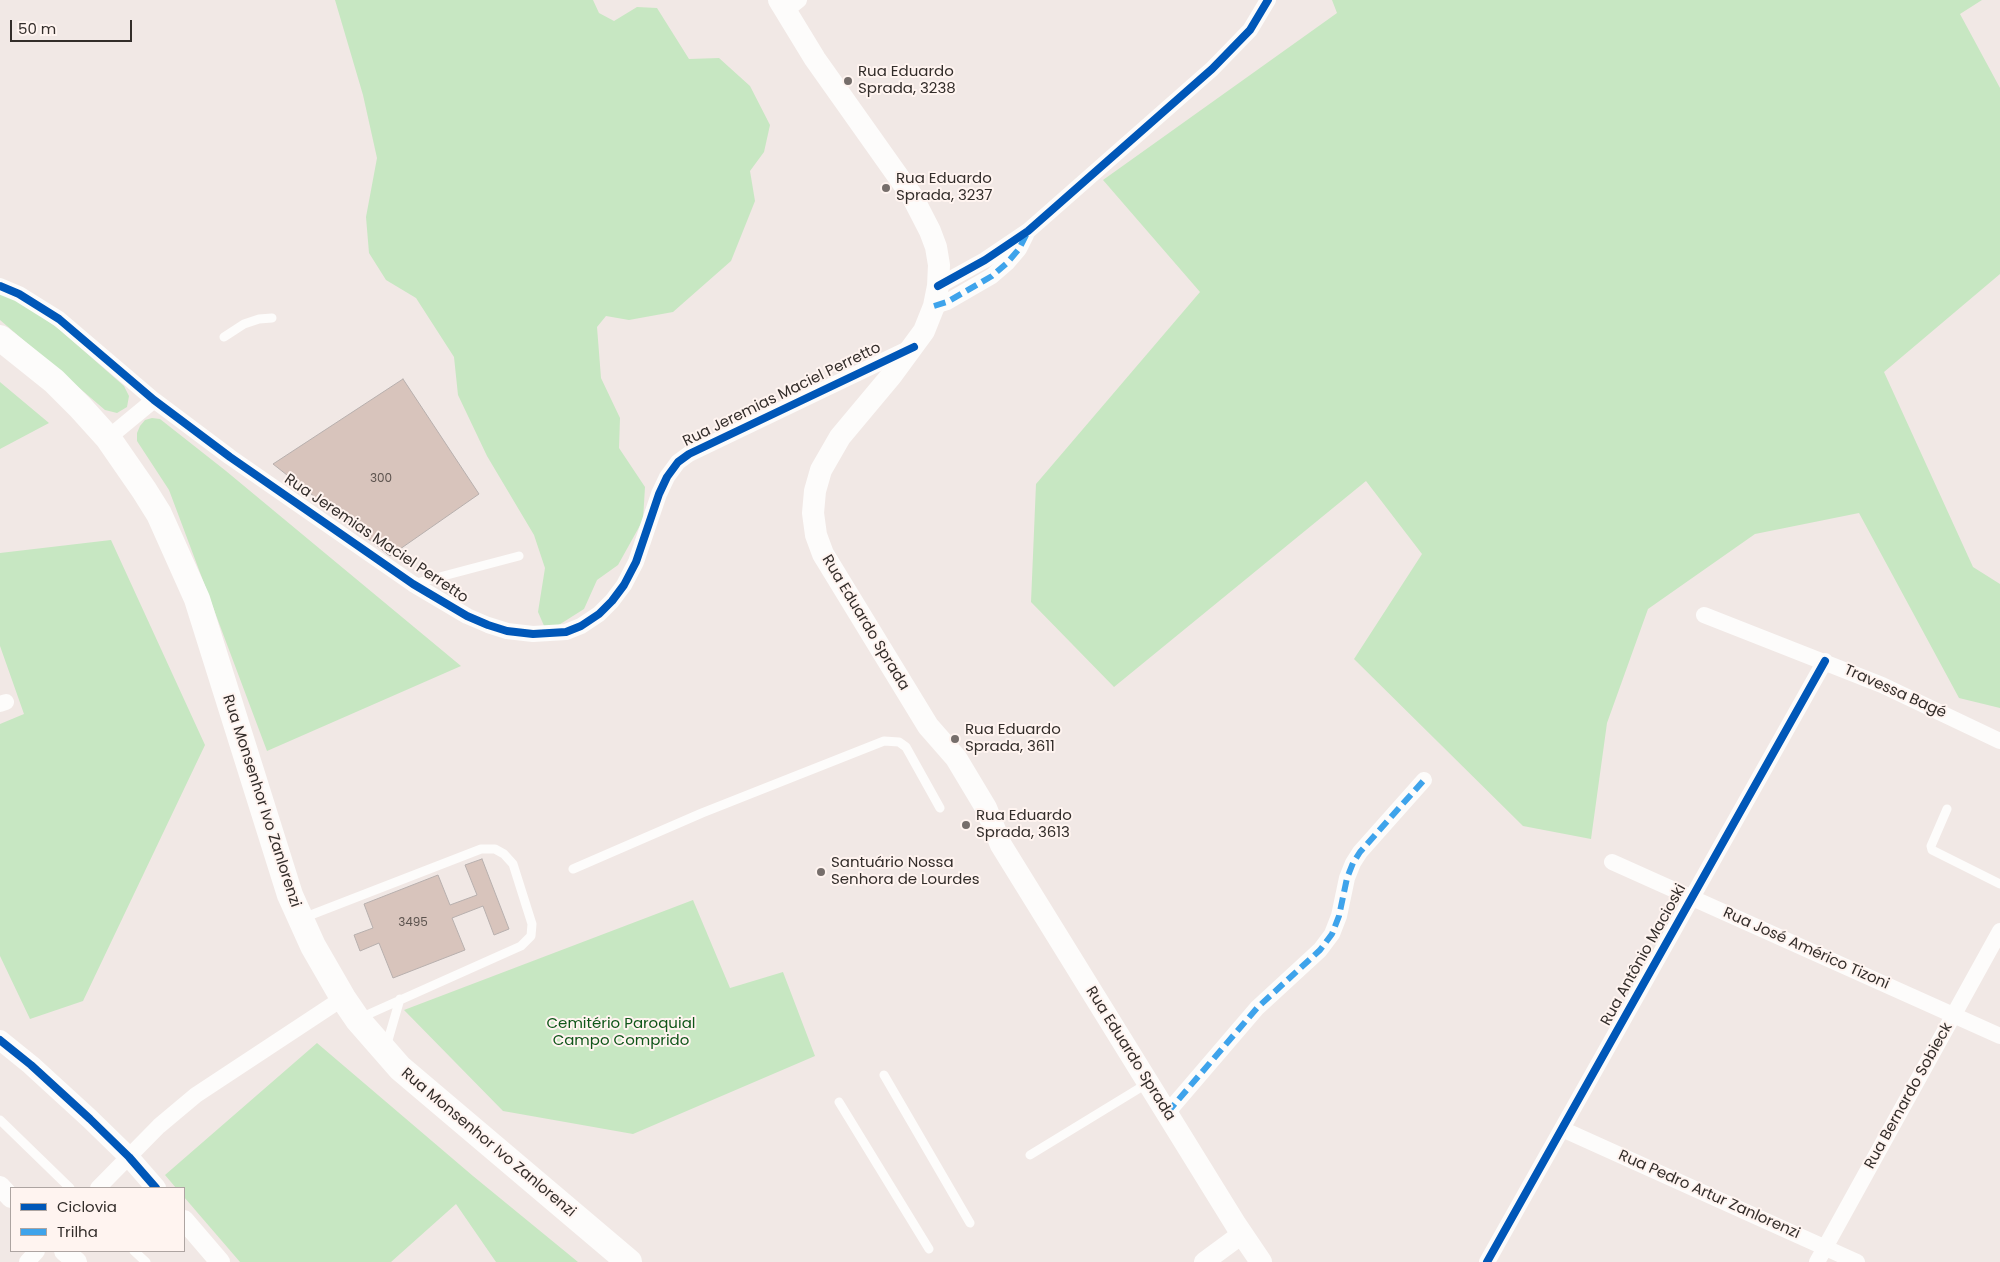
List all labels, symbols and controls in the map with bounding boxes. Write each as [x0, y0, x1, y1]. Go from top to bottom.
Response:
scale bar [12, 10, 135, 42]
text: 50 m [18, 18, 56, 39]
place label: Rua Eduardo Sprada, 3238 [858, 63, 956, 98]
marker: Rua Eduardo Sprada, 3238 [842, 75, 854, 87]
place label: Rua Eduardo Sprada, 3237 [896, 170, 992, 205]
marker: Rua Eduardo Sprada, 3237 [880, 182, 892, 194]
street label: Rua Jeremias Maciel Perretto [680, 339, 884, 451]
street label: Rua Jeremias Maciel Perretto [281, 471, 471, 607]
house number: 300 [370, 472, 392, 486]
street label: Rua Eduardo Sprada [817, 552, 913, 694]
street label: Travessa Bagé [1841, 661, 1949, 723]
street label: Rua Monsenhor Ivo Zanlorenzi [218, 692, 304, 910]
place label: Rua Eduardo Sprada, 3611 [965, 721, 1061, 756]
marker: Rua Eduardo Sprada, 3611 [949, 733, 961, 745]
place label: Rua Eduardo Sprada, 3613 [976, 807, 1072, 842]
marker: Rua Eduardo Sprada, 3613 [960, 819, 972, 831]
place label: Santuário Nossa Senhora de Lourdes [831, 854, 980, 889]
marker: Santuário Nossa Senhora de Lourdes [815, 866, 827, 878]
street label: Rua Antônio Macioski [1598, 881, 1690, 1029]
street label: Rua José Américo Tizoni [1720, 904, 1892, 994]
house number: 3495 [398, 916, 428, 930]
street label: Rua Eduardo Sprada [1081, 984, 1179, 1124]
park label: Cemitério Paroquial Campo Comprido [547, 1015, 695, 1050]
street label: Rua Bernardo Sobieck [1861, 1020, 1957, 1172]
street label: Rua Monsenhor Ivo Zanlorenzi [397, 1065, 579, 1221]
street label: Rua Pedro Artur Zanlorenzi [1615, 1147, 1803, 1243]
legend [10, 1187, 185, 1252]
text: Ciclovia [57, 1196, 117, 1217]
text: Trilha [57, 1221, 98, 1242]

